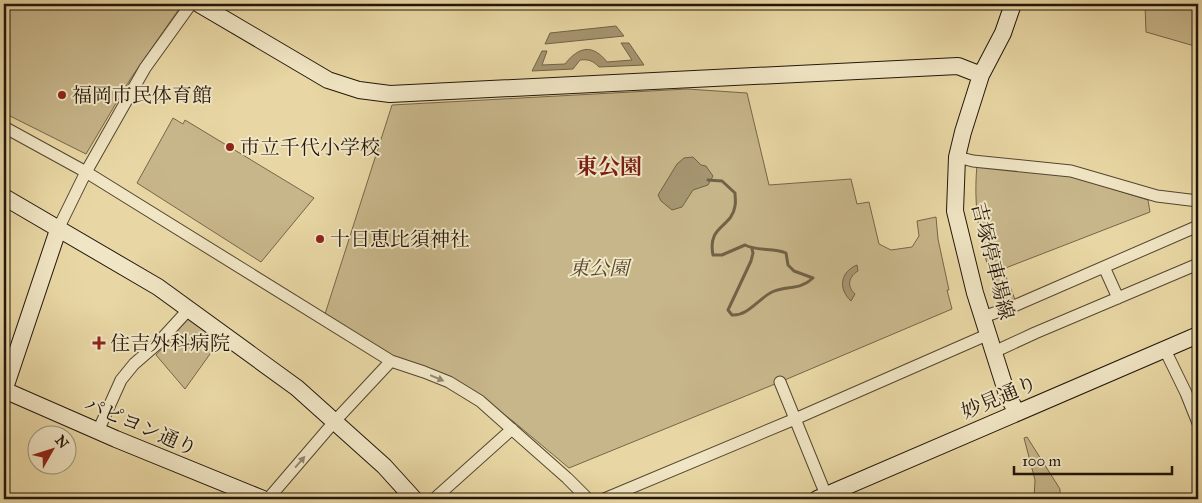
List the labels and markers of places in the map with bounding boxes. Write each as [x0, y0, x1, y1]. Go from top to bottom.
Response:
place label: 福岡市民体育館 [72, 83, 212, 107]
marker: 福岡市民体育館 [56, 89, 68, 101]
place label: 市立千代小学校 [240, 135, 380, 159]
marker: 市立千代小学校 [224, 141, 236, 153]
place label: 十日恵比須神社 [330, 227, 470, 251]
marker: 十日恵比須神社 [314, 233, 326, 245]
place label: 住吉外科病院 [110, 331, 230, 355]
marker: 住吉外科病院 [92, 336, 106, 350]

